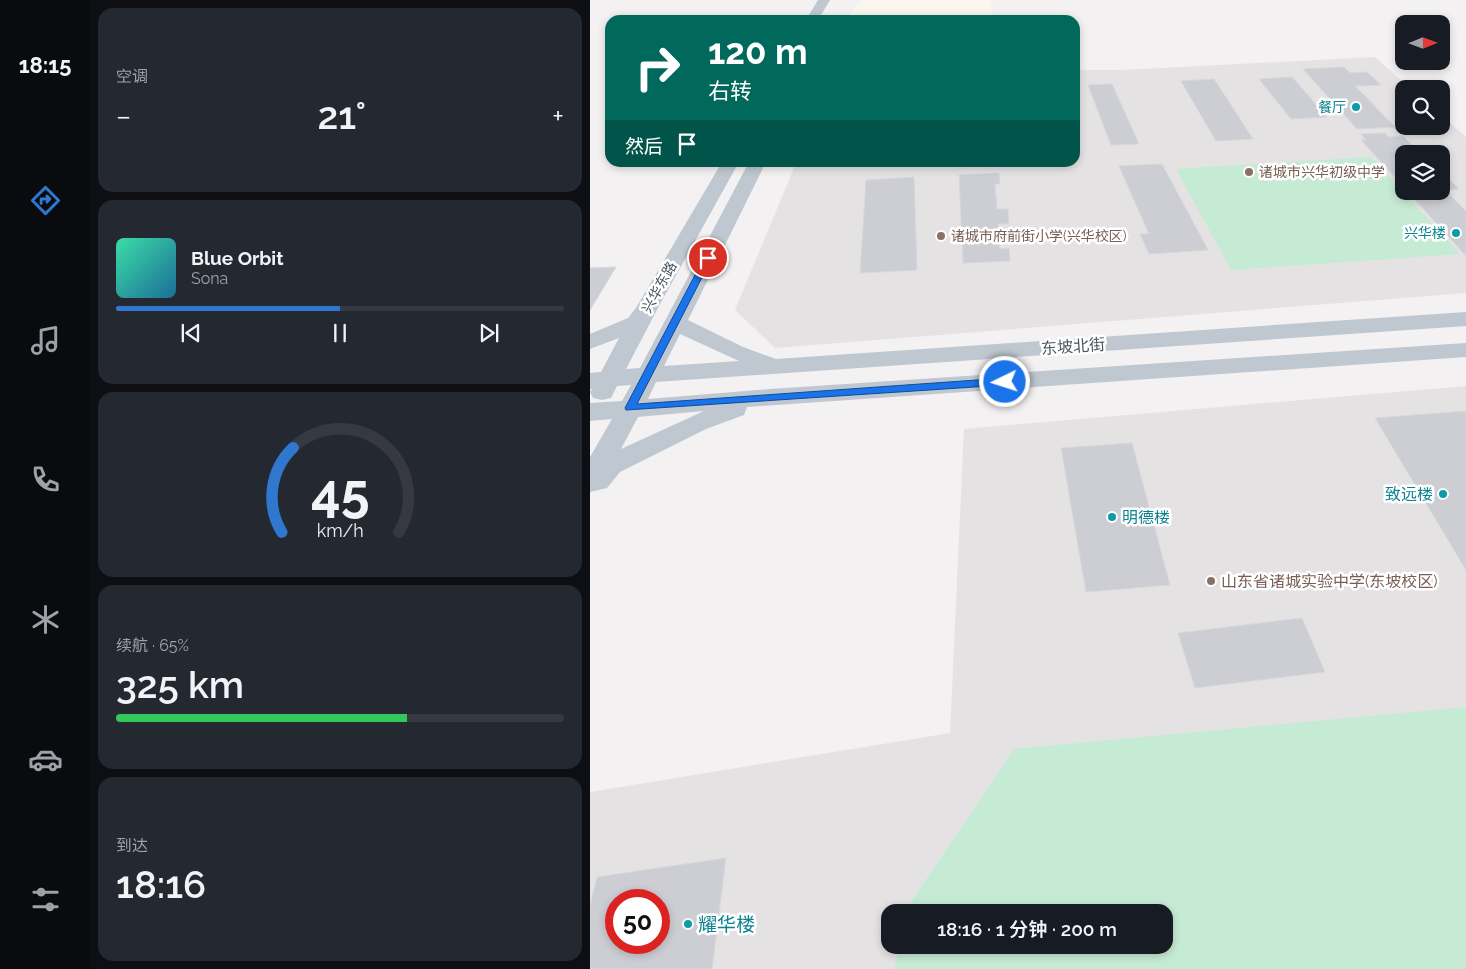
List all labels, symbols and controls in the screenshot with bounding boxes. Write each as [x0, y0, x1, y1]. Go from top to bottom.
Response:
north arrow [1395, 15, 1450, 70]
map controls [1395, 15, 1450, 200]
text: 120 m [708, 31, 808, 72]
icon: right [625, 35, 690, 100]
text: 18:15 [19, 52, 71, 78]
text: 空调 [116, 67, 148, 86]
text: 右转 [708, 78, 752, 104]
button: search [1395, 80, 1450, 135]
text: 21° [317, 93, 366, 138]
place label: 餐厅 [1318, 99, 1346, 115]
text: − [116, 100, 131, 133]
text: + [552, 100, 564, 133]
marker: 餐厅 [1350, 101, 1362, 113]
icon: arrive [673, 130, 701, 158]
text: 然后 [625, 135, 663, 157]
button: layers [1395, 145, 1450, 200]
place label: 诸城市兴华初级中学 [1259, 164, 1385, 180]
marker: 诸城市兴华初级中学 [1243, 166, 1255, 178]
icon: directions [28, 183, 63, 218]
place label: 兴华楼 [1404, 225, 1446, 241]
marker: 兴华楼 [1450, 227, 1462, 239]
place label: 诸城市府前街小学(兴华校区) [951, 228, 1127, 244]
marker: 诸城市府前街小学(兴华校区) [935, 230, 947, 242]
pin [687, 237, 729, 279]
icon: arrive [694, 244, 722, 272]
text: Blue Orbit [191, 247, 283, 269]
street label: 兴华东路 [638, 259, 680, 315]
text: Sona [191, 269, 228, 288]
icon: previous [177, 319, 205, 347]
icon: pause [326, 319, 354, 347]
icon: next [475, 319, 503, 347]
icon: music [28, 323, 63, 358]
street label: 东坡北街 [1040, 335, 1106, 358]
position arrow [978, 355, 1030, 407]
icon: phone [28, 462, 63, 497]
text: 45 [311, 462, 369, 523]
place label: 致远楼 [1385, 485, 1433, 504]
marker: 致远楼 [1437, 488, 1449, 500]
place label: 明德楼 [1122, 508, 1170, 527]
marker: 明德楼 [1106, 511, 1118, 523]
text: km/h [316, 520, 364, 541]
place label: 山东省诸城实验中学(东坡校区) [1221, 572, 1438, 591]
marker: 山东省诸城实验中学(东坡校区) [1205, 575, 1217, 587]
icon: climate [28, 602, 63, 637]
text: 续航 · 65% [116, 636, 189, 655]
text: 325 km [116, 662, 244, 707]
icon: car [28, 742, 63, 777]
text: 到达 [116, 836, 148, 855]
text: 18:16 [116, 862, 206, 907]
icon: filters [28, 882, 63, 917]
speed limit sign: 50 [605, 889, 670, 954]
place label: 耀华楼 [698, 913, 755, 935]
marker: 耀华楼 [682, 918, 694, 930]
text: 18:16 · 1 分钟 · 200 m [937, 918, 1117, 940]

